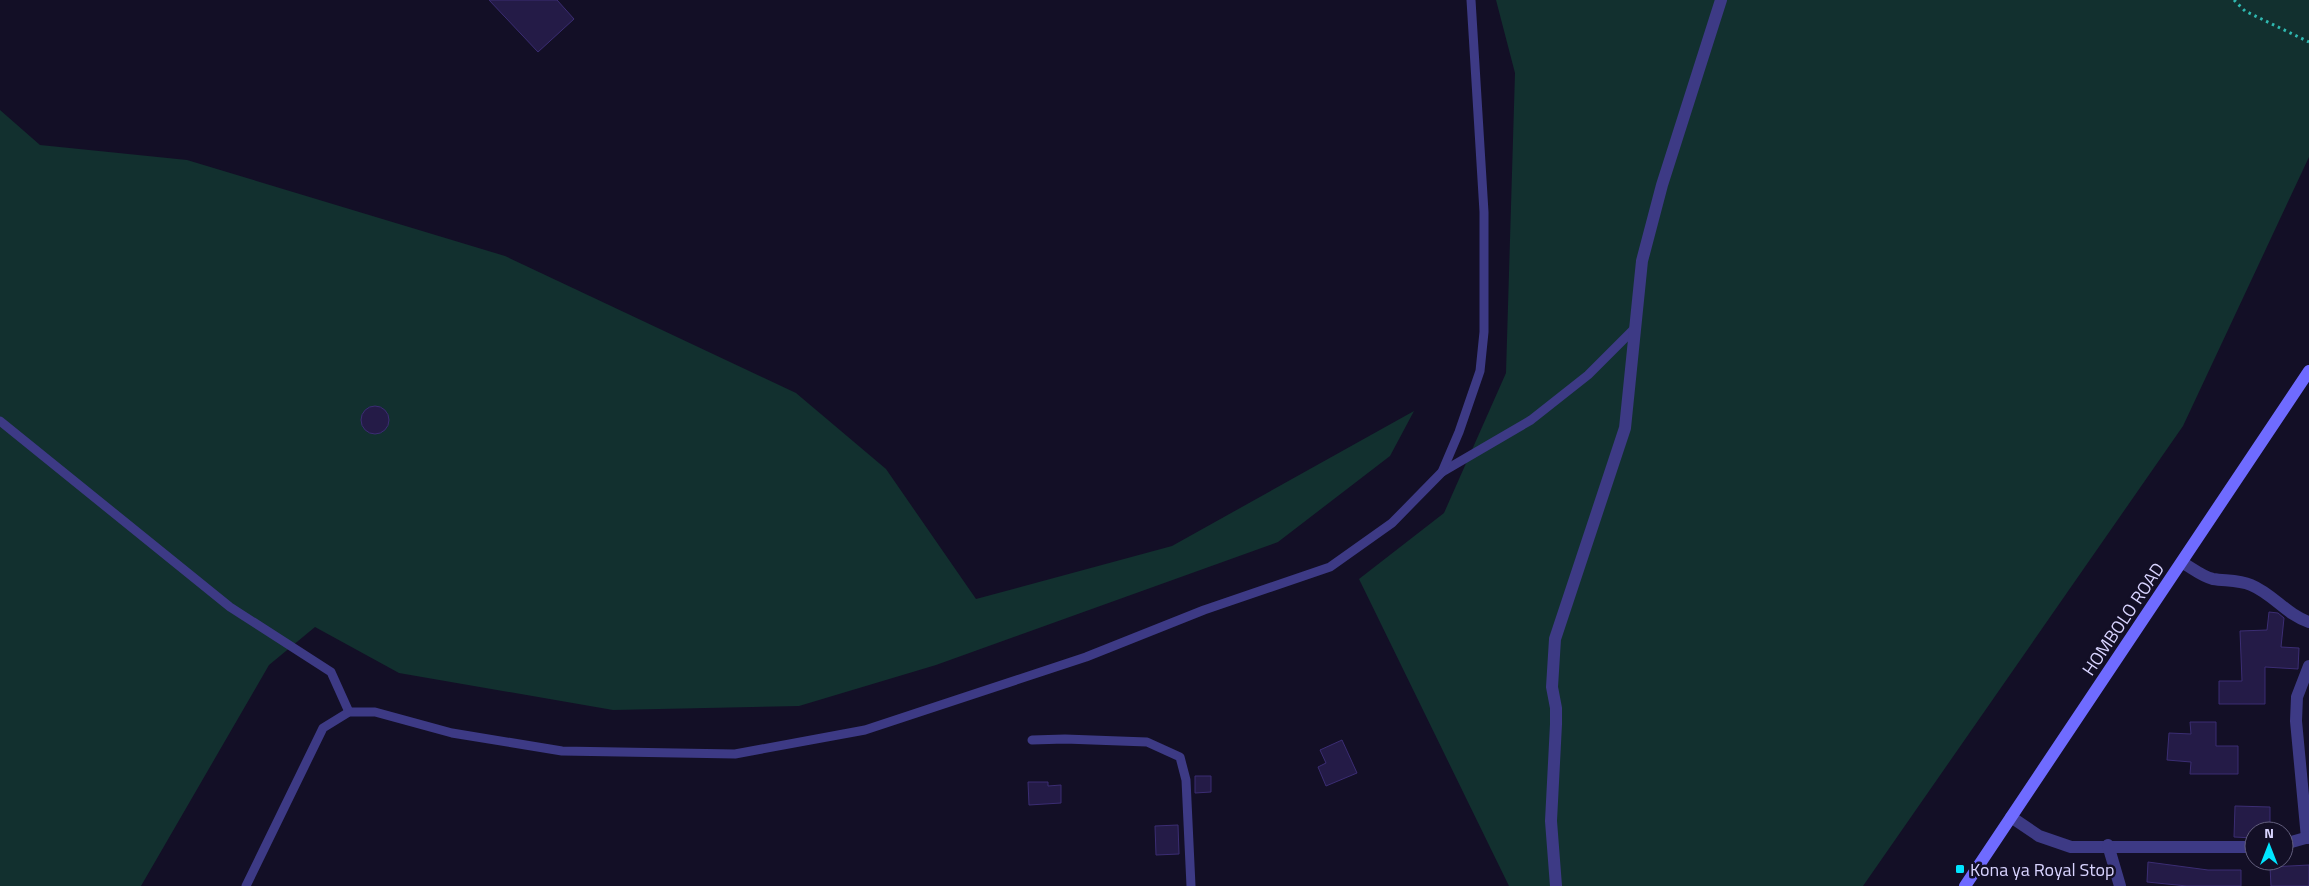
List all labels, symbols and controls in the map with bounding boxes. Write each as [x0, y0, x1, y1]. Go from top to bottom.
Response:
street label: HOMBOLO ROAD [2075, 557, 2171, 681]
north arrow [2244, 821, 2294, 871]
text: N [2264, 822, 2274, 843]
place label: Kona ya Royal Stop [1970, 856, 2114, 883]
marker: Kona ya Royal Stop [1954, 863, 1966, 875]

